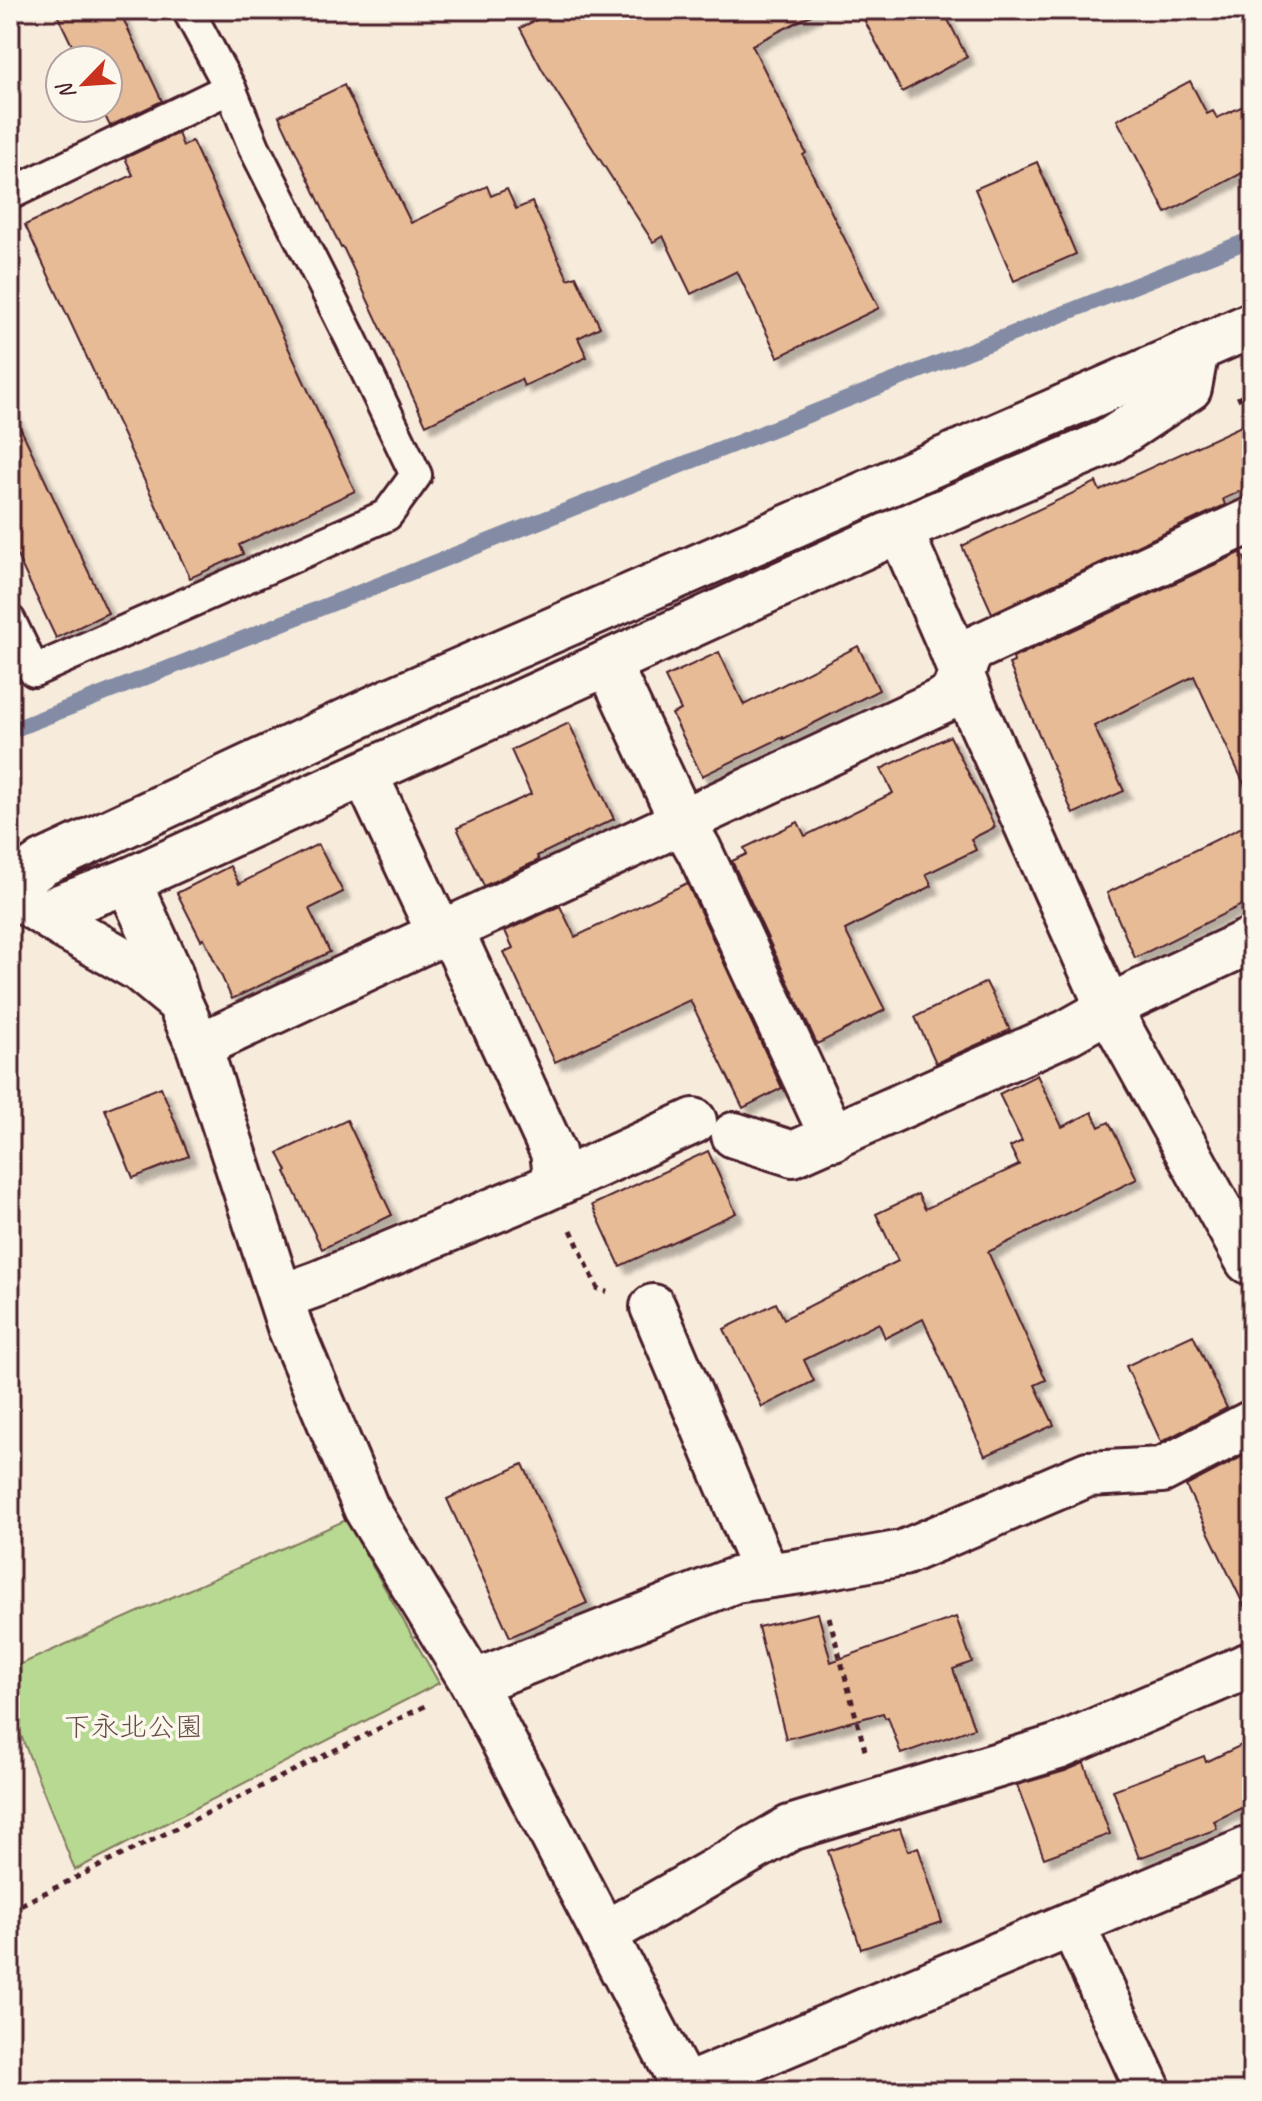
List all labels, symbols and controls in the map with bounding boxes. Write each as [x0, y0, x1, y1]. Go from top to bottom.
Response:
north arrow [44, 44, 124, 124]
text: N [50, 77, 82, 104]
park label: 下永北公園 [63, 1709, 203, 1744]

